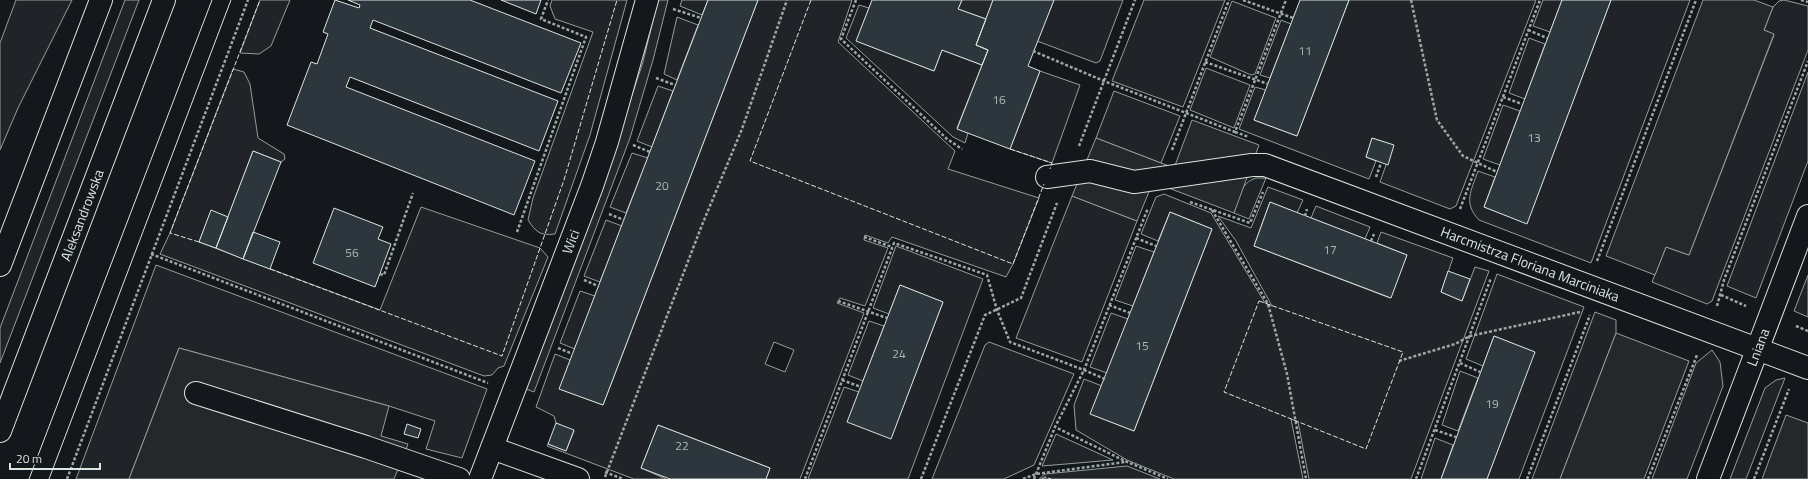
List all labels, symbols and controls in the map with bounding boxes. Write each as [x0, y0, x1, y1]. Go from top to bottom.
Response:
house number: 11 [1298, 41, 1312, 60]
house number: 16 [992, 90, 1006, 109]
house number: 13 [1527, 128, 1541, 147]
street label: Aleksandrowska [55, 166, 109, 264]
house number: 20 [655, 176, 669, 195]
street label: Harcmistrza Floriana Marciniaka [1438, 221, 1623, 307]
street label: Wici [556, 226, 584, 257]
house number: 17 [1323, 240, 1337, 259]
house number: 56 [345, 243, 359, 262]
street label: Lniana [1741, 325, 1774, 369]
house number: 15 [1135, 336, 1149, 355]
house number: 24 [892, 344, 906, 363]
house number: 19 [1485, 394, 1499, 413]
house number: 22 [675, 436, 689, 455]
scale bar [10, 445, 100, 471]
text: 20 m [16, 449, 42, 468]

